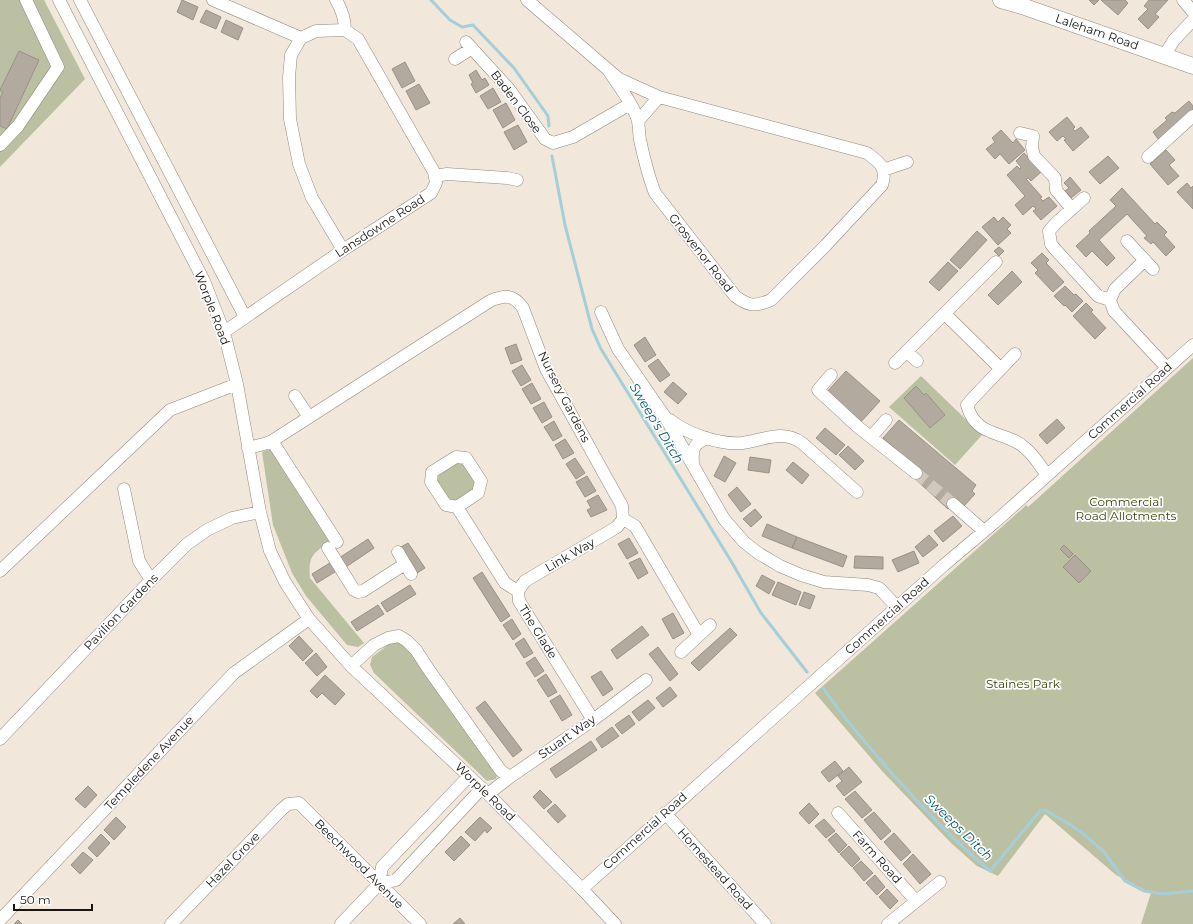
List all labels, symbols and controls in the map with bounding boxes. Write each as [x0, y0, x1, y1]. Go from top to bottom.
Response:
street label: Laleham Road [1054, 10, 1141, 53]
street label: Baden Close [488, 67, 545, 136]
street label: Lansdowne Road [332, 191, 427, 260]
street label: Grosvenor Road [666, 210, 737, 295]
street label: Worple Road [191, 269, 233, 347]
street label: Nursery Gardens [535, 349, 594, 445]
street label: Commercial Road [1085, 359, 1175, 442]
water label: Sweep's Ditch [627, 380, 687, 466]
park label: Commercial Road Allotments [1076, 494, 1177, 523]
street label: Link Way [542, 534, 598, 575]
street label: Pavilion Gardens [80, 570, 161, 653]
street label: Commercial Road [842, 574, 932, 657]
street label: The Glade [516, 602, 561, 661]
park label: Staines Park [986, 676, 1061, 691]
street label: Stuart Way [535, 711, 599, 762]
street label: Templedene Avenue [101, 712, 196, 813]
street label: Worple Road [452, 759, 519, 824]
street label: Commercial Road [600, 789, 690, 872]
water label: Sweeps Ditch [922, 790, 996, 864]
street label: Beechwood Avenue [312, 816, 407, 911]
street label: Homestead Road [675, 825, 756, 913]
street label: Farm Road [850, 827, 905, 886]
street label: Hazel Grove [202, 829, 263, 891]
scale bar [14, 886, 92, 912]
text: 50 m [20, 892, 51, 907]

